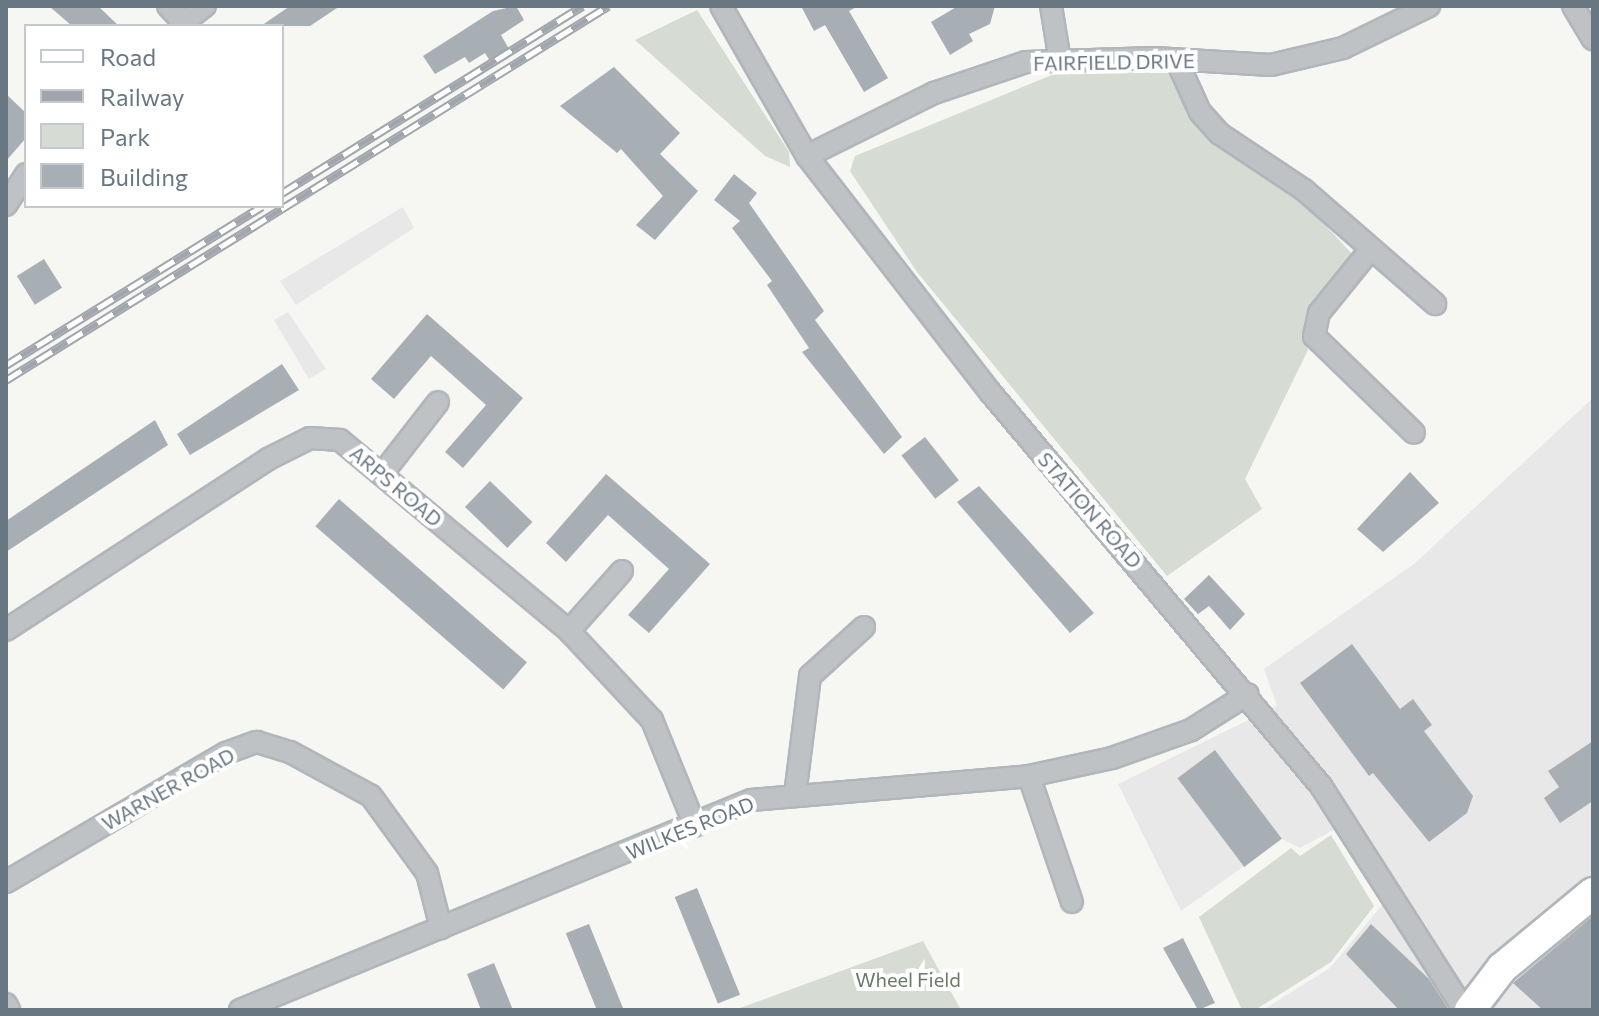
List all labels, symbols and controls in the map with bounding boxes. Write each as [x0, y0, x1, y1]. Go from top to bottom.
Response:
legend [24, 24, 284, 208]
text: Road [100, 42, 156, 71]
street label: FAIRFIELD DRIVE [1033, 49, 1195, 75]
text: Railway [100, 82, 185, 111]
text: Park [100, 122, 150, 151]
text: Building [100, 162, 188, 191]
street label: ARPS ROAD [345, 441, 447, 531]
street label: STATION ROAD [1033, 447, 1147, 573]
street label: WARNER ROAD [98, 743, 238, 835]
street label: WILKES ROAD [623, 791, 757, 865]
park label: Wheel Field [855, 967, 961, 991]

